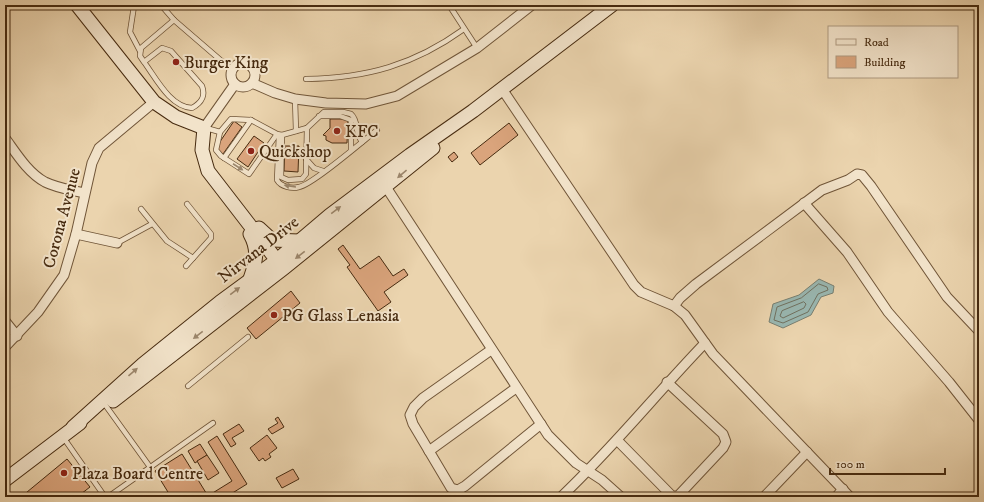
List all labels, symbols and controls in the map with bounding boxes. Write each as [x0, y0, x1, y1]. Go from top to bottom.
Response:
legend [828, 26, 958, 78]
text: Road [864, 35, 889, 50]
place label: Burger King [184, 52, 269, 74]
text: Building [864, 55, 905, 70]
marker: Burger King [171, 57, 181, 67]
place label: KFC [345, 121, 379, 143]
marker: KFC [332, 126, 342, 136]
place label: Quickshop [259, 141, 331, 163]
marker: Quickshop [246, 146, 256, 156]
one-way arrow [233, 163, 243, 171]
street label: Corona Avenue [38, 166, 86, 271]
one-way arrow [397, 169, 407, 178]
one-way arrow [284, 183, 296, 189]
one-way arrow [331, 206, 342, 215]
street label: Nirvana Drive [214, 211, 304, 288]
one-way arrow [295, 251, 306, 259]
one-way arrow [229, 287, 240, 295]
place label: PG Glass Lenasia [282, 305, 400, 327]
marker: PG Glass Lenasia [269, 310, 279, 320]
one-way arrow [193, 331, 204, 339]
one-way arrow [128, 368, 138, 377]
scale bar [830, 450, 945, 476]
text: 100 m [836, 457, 865, 472]
place label: Plaza Board Centre [72, 463, 203, 485]
marker: Plaza Board Centre [59, 468, 69, 478]

